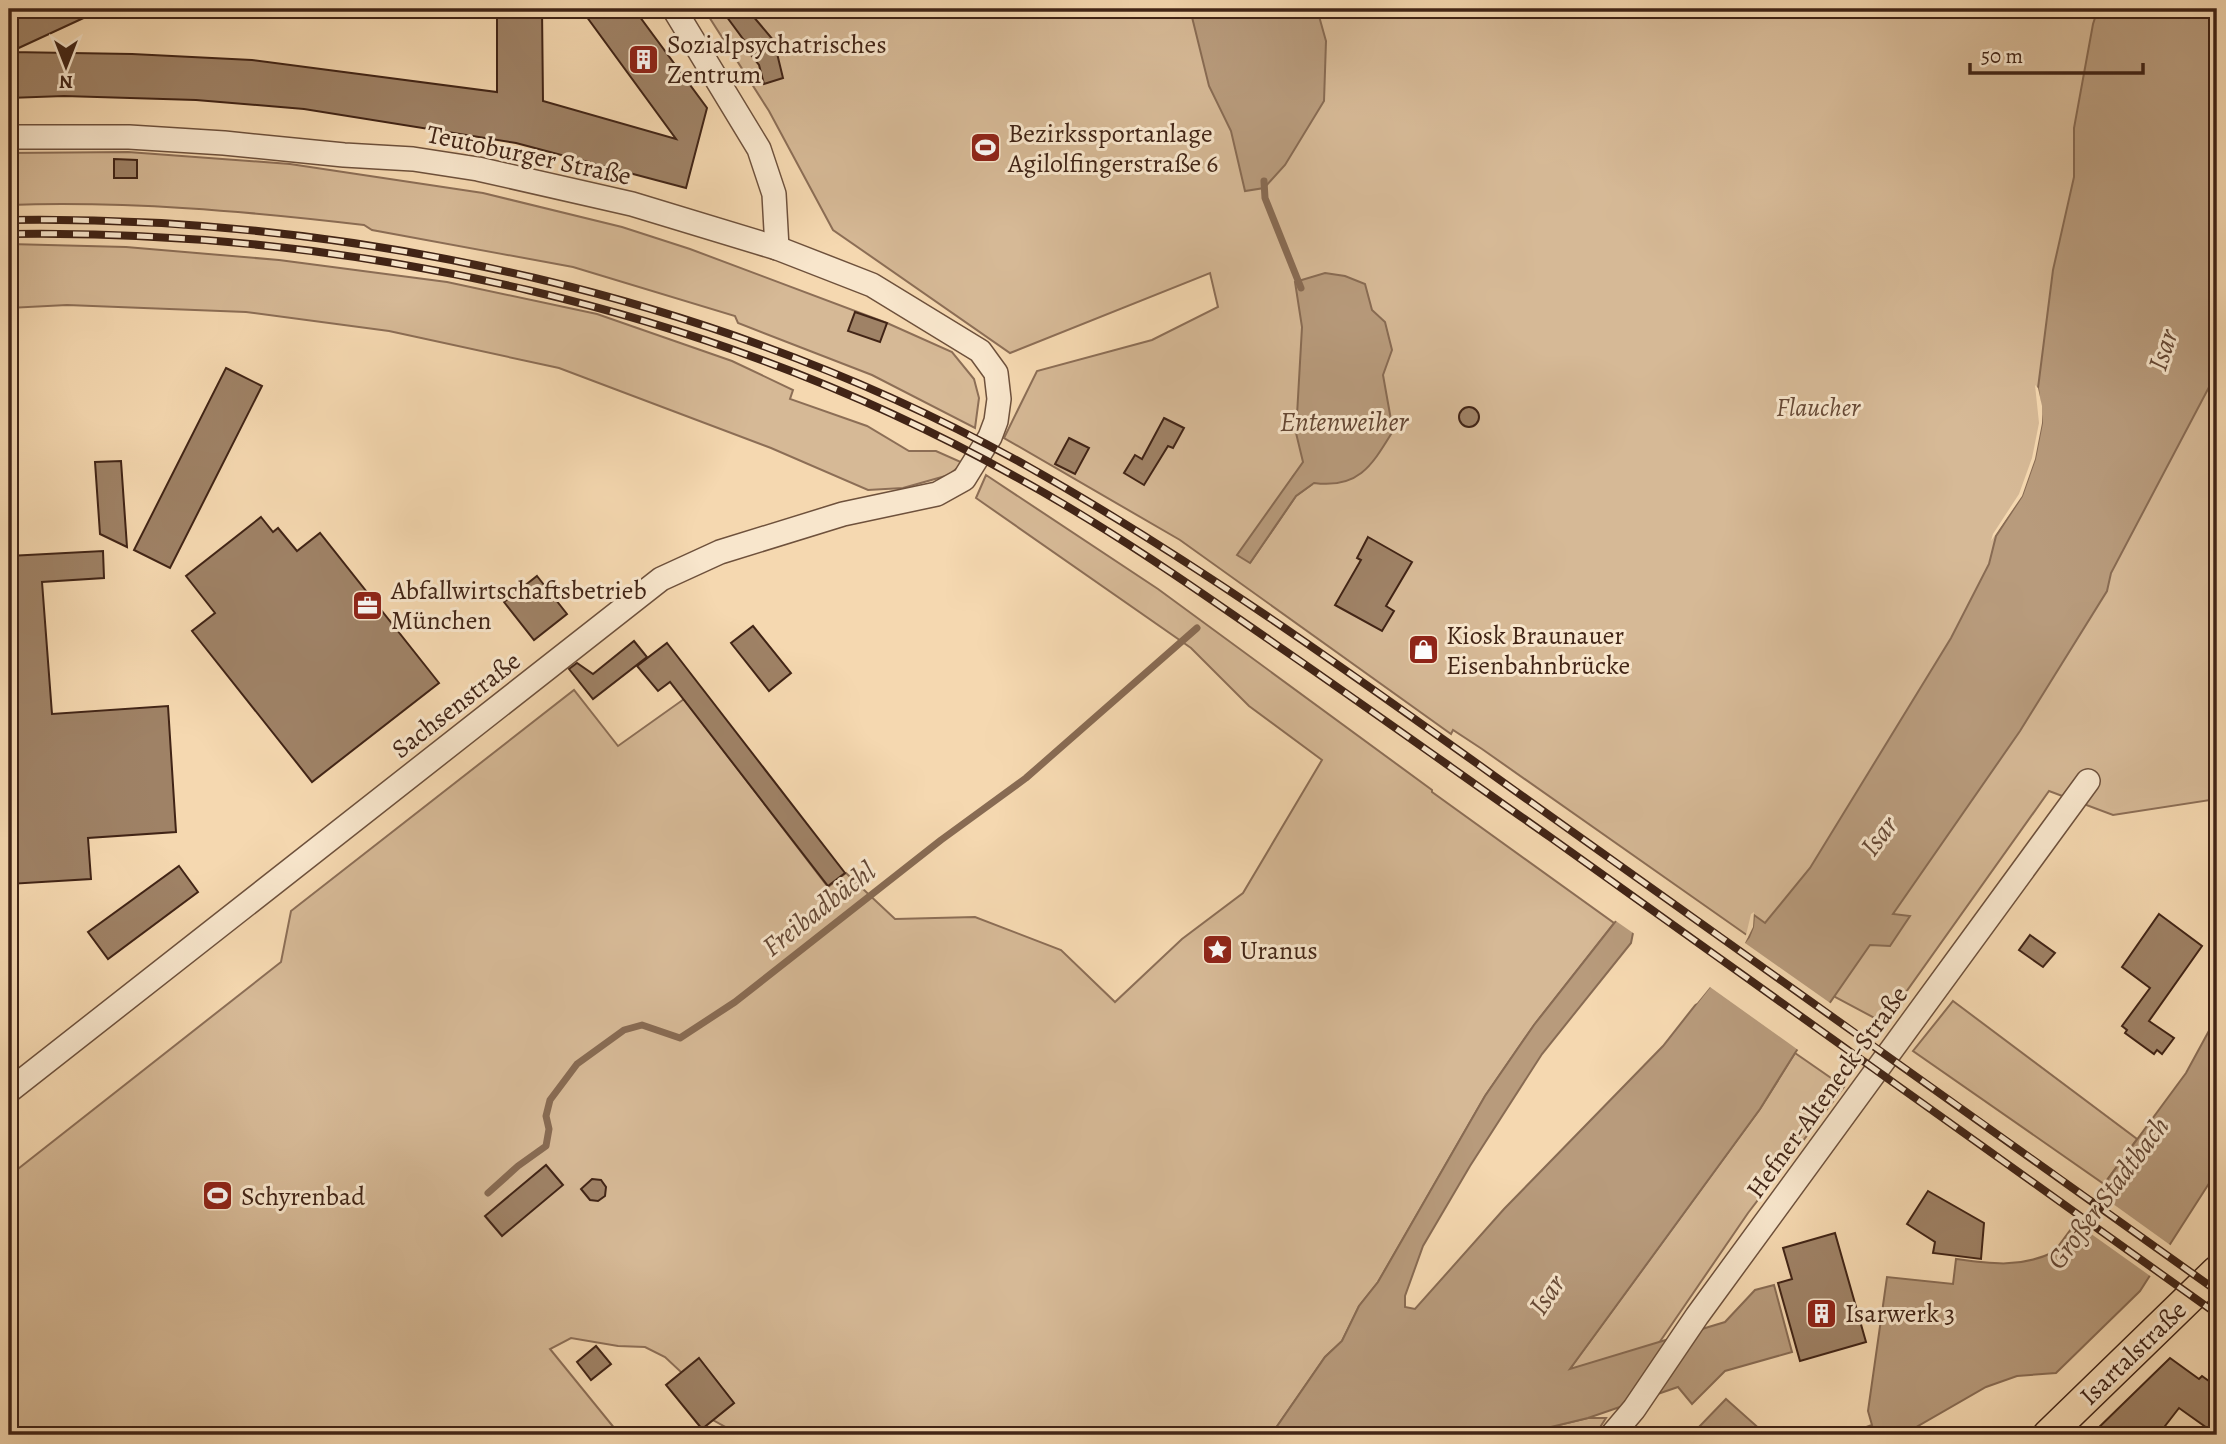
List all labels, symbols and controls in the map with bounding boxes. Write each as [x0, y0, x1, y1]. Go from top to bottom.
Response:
place label: Sozialpsychatrisches Zentrum [667, 27, 887, 92]
north arrow [32, 32, 102, 102]
scale bar [1970, 32, 2144, 76]
building icon: Sozialpsychatrisches Zentrum [627, 42, 661, 76]
text: 50 m [1981, 42, 2023, 70]
text: N [59, 69, 73, 95]
street label: Teutoburger Straße [424, 116, 634, 194]
place label: Bezirkssportanlage Agilolfingerstraße 6 [1007, 116, 1218, 181]
sports icon: Bezirkssportanlage Agilolfingerstraße 6 [968, 131, 1002, 165]
water label: Isar [2139, 323, 2188, 375]
park label: Flaucher [1776, 390, 1861, 425]
water label: Entenweiher [1280, 403, 1410, 441]
place label: Abfallwirtschaftsbetrieb München [390, 573, 647, 638]
office icon: Abfallwirtschaftsbetrieb München [351, 588, 385, 622]
place label: Kiosk Braunauer Eisenbahnbrücke [1446, 618, 1630, 683]
shop icon: Kiosk Braunauer Eisenbahnbrücke [1406, 633, 1440, 667]
street label: Sachsenstraße [384, 644, 528, 766]
water label: Isar [1851, 807, 1907, 864]
water label: Freibadbächl [754, 853, 884, 965]
place icon: Uranus [1200, 933, 1234, 967]
place label: Uranus [1240, 933, 1318, 968]
street label: Hefner-Alteneck-Straße [1738, 979, 1916, 1205]
water label: Großer Stadtbach [2038, 1109, 2178, 1277]
sports icon: Schyrenbad [201, 1179, 235, 1213]
place label: Schyrenbad [241, 1179, 365, 1214]
water label: Isar [1520, 1266, 1575, 1323]
street label: Isartalstraße [2072, 1293, 2194, 1413]
building icon: Isarwerk 3 [1805, 1296, 1839, 1330]
place label: Isarwerk 3 [1845, 1296, 1955, 1331]

